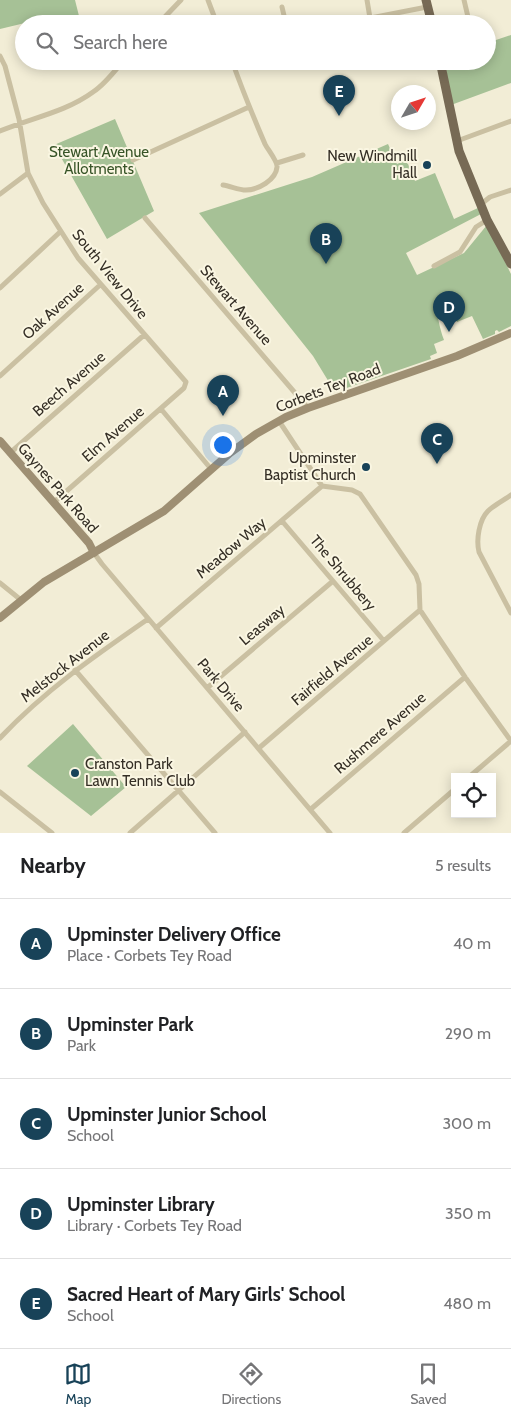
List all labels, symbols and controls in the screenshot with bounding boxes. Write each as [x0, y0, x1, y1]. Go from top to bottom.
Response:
search box [15, 15, 496, 70]
icon: search [33, 29, 61, 57]
text: Search here [73, 31, 167, 54]
pin: E [323, 75, 355, 116]
north arrow [391, 85, 436, 130]
park label: Stewart Avenue Allotments [49, 143, 149, 178]
place label: New Windmill Hall [327, 147, 417, 182]
marker: New Windmill Hall [421, 159, 433, 171]
pin: B [310, 223, 342, 264]
street label: South View Drive [68, 226, 152, 323]
street label: Stewart Avenue [196, 261, 276, 349]
street label: Oak Avenue [19, 279, 88, 343]
pin: D [433, 291, 465, 332]
street label: Beech Avenue [29, 347, 109, 420]
street label: Corbets Tey Road [273, 360, 383, 416]
pin: A [207, 375, 239, 416]
street label: Elm Avenue [78, 402, 148, 466]
pin: C [421, 423, 453, 464]
your location [210, 432, 236, 458]
street label: Gaynes Park Road [14, 439, 102, 537]
place label: Upminster Baptist Church [264, 449, 356, 484]
marker: Upminster Baptist Church [360, 461, 372, 473]
street label: Meadow Way [192, 513, 270, 582]
street label: The Shrubbery [306, 532, 380, 615]
street label: Leasway [236, 601, 289, 649]
street label: Melstock Avenue [17, 626, 113, 706]
street label: Fairfield Avenue [288, 631, 377, 709]
street label: Park Drive [194, 655, 249, 716]
street label: Rushmere Avenue [331, 688, 430, 778]
place label: Cranston Park Lawn Tennis Club [85, 755, 195, 790]
marker: Cranston Park Lawn Tennis Club [69, 767, 81, 779]
map controls [451, 773, 496, 818]
button: locate [451, 773, 496, 818]
text: Nearby [20, 853, 86, 878]
text: 5 results [435, 856, 491, 875]
text: Upminster Delivery Office [67, 923, 281, 946]
text: A [31, 934, 41, 953]
text: 40 m [453, 934, 491, 953]
text: Place · Corbets Tey Road [67, 946, 232, 965]
text: Upminster Park [67, 1013, 194, 1036]
text: B [31, 1024, 41, 1043]
text: 290 m [445, 1024, 491, 1043]
text: Park [67, 1036, 96, 1055]
text: Upminster Junior School [67, 1103, 267, 1126]
text: C [31, 1114, 41, 1133]
text: 300 m [442, 1114, 491, 1133]
text: School [67, 1126, 114, 1145]
text: Upminster Library [67, 1193, 215, 1216]
text: D [30, 1204, 42, 1223]
text: 350 m [445, 1204, 491, 1223]
text: Library · Corbets Tey Road [67, 1216, 242, 1235]
text: Sacred Heart of Mary Girls' School [67, 1283, 345, 1306]
text: E [31, 1294, 41, 1313]
text: 480 m [443, 1294, 491, 1313]
text: School [67, 1306, 114, 1325]
tab: Map [64, 1360, 92, 1408]
tab: Directions [221, 1360, 281, 1408]
tab: Saved [410, 1360, 447, 1408]

